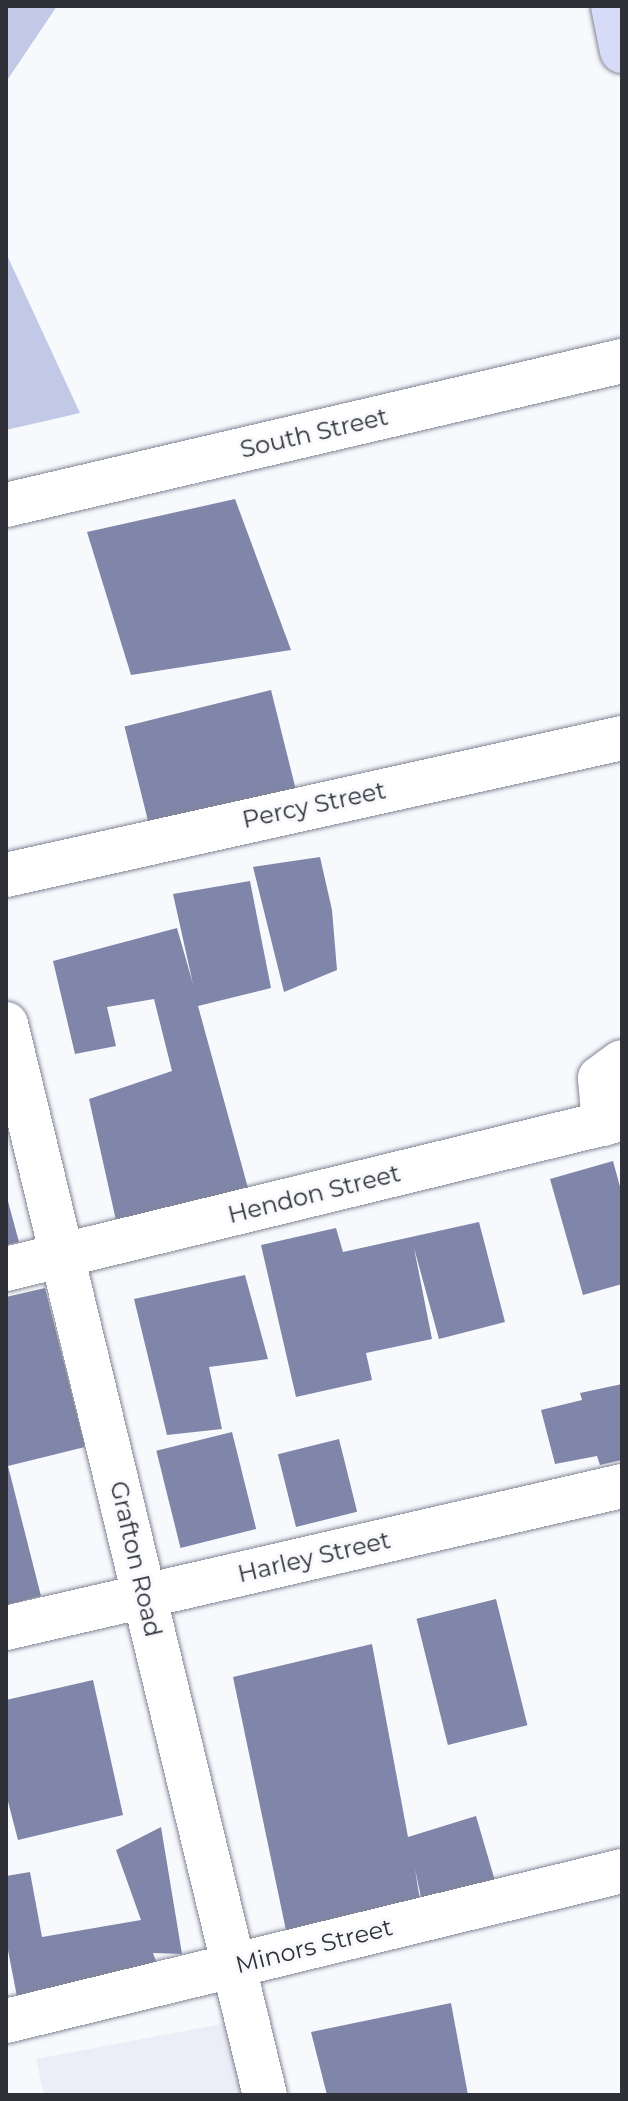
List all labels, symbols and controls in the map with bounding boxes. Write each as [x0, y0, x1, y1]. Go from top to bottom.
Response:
street label: South Street [237, 402, 391, 464]
street label: Percy Street [240, 776, 388, 834]
street label: Hendon Street [225, 1159, 403, 1229]
street label: Grafton Road [104, 1478, 168, 1640]
street label: Harley Street [235, 1525, 393, 1589]
street label: Minors Street [233, 1913, 395, 1979]

